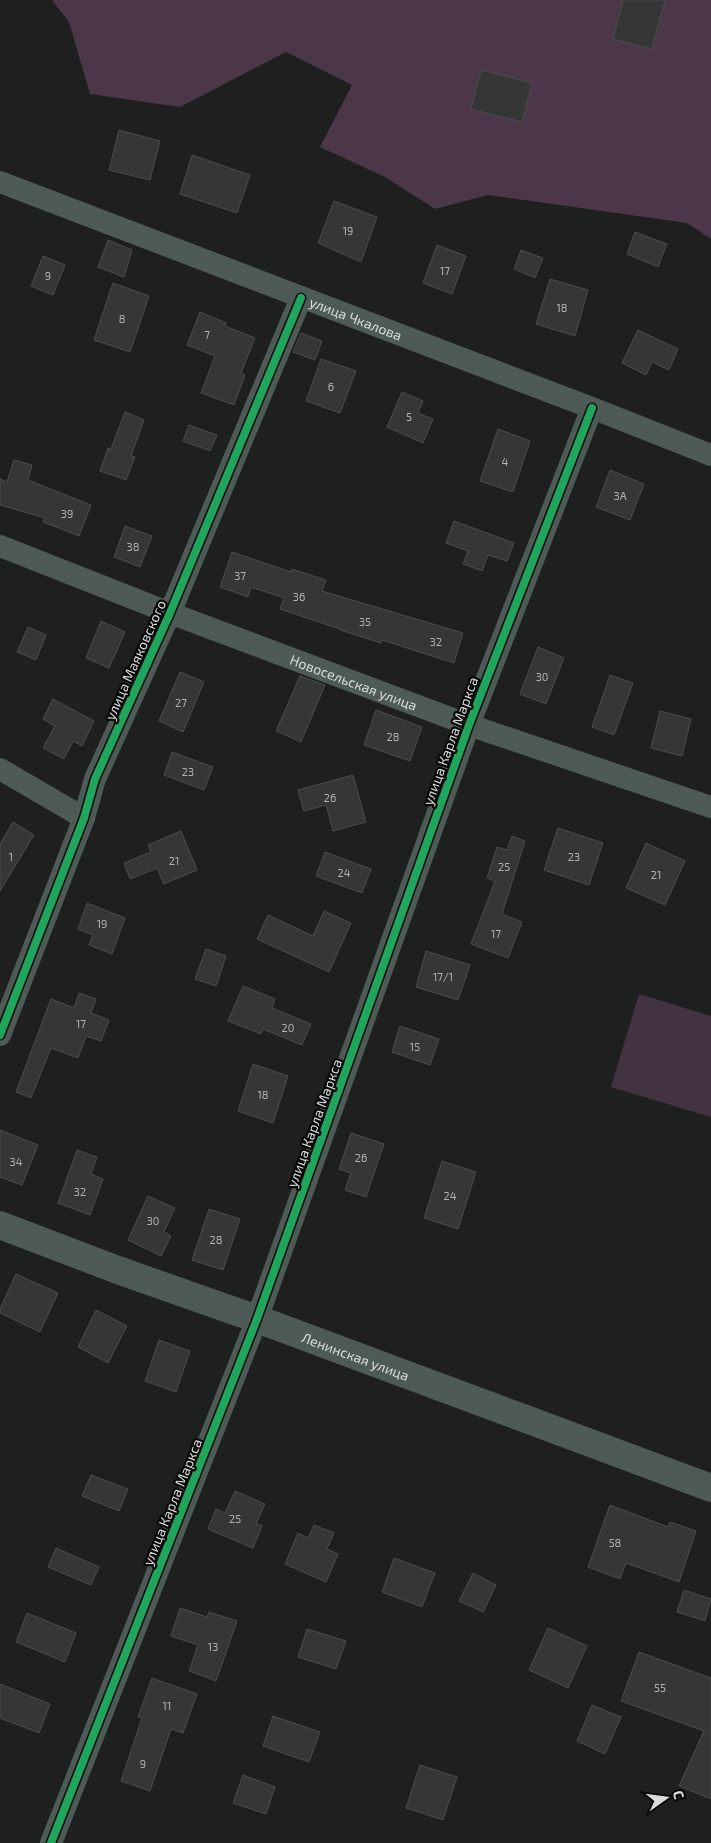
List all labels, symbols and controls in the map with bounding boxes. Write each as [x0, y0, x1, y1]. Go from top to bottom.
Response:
house number: 19 [343, 224, 353, 237]
house number: 17 [440, 264, 450, 277]
house number: 9 [45, 269, 51, 282]
street label: улица Чкалова [307, 293, 405, 343]
house number: 18 [556, 301, 568, 314]
house number: 8 [119, 312, 125, 325]
house number: 7 [204, 328, 210, 341]
house number: 6 [328, 380, 334, 393]
house number: 5 [406, 410, 412, 423]
house number: 4 [502, 455, 509, 468]
house number: 3А [614, 489, 627, 502]
house number: 39 [61, 507, 73, 520]
house number: 38 [127, 540, 139, 553]
house number: 37 [234, 569, 246, 582]
house number: 36 [293, 590, 305, 603]
street label: улица Маяковского [101, 597, 169, 723]
house number: 35 [359, 615, 371, 628]
house number: 32 [430, 635, 442, 648]
street label: Новосельская улица [288, 650, 420, 713]
house number: 30 [536, 670, 548, 683]
street label: улица Карла Маркса [419, 674, 481, 808]
house number: 27 [175, 696, 187, 709]
house number: 28 [387, 730, 399, 743]
house number: 23 [182, 765, 194, 778]
house number: 26 [324, 791, 336, 804]
house number: 1 [9, 850, 13, 863]
house number: 23 [568, 850, 580, 863]
house number: 21 [169, 854, 179, 867]
house number: 25 [498, 860, 510, 873]
house number: 24 [338, 866, 351, 879]
house number: 21 [651, 868, 661, 881]
house number: 19 [97, 917, 107, 930]
house number: 17 [491, 927, 501, 940]
house number: 17/1 [433, 970, 453, 983]
house number: 17 [76, 1017, 86, 1030]
house number: 20 [282, 1021, 294, 1034]
house number: 15 [410, 1040, 420, 1053]
street label: улица Карла Маркса [283, 1056, 345, 1190]
house number: 18 [257, 1088, 269, 1101]
house number: 26 [355, 1151, 367, 1164]
house number: 34 [10, 1155, 23, 1168]
house number: 32 [74, 1185, 86, 1198]
house number: 24 [444, 1189, 457, 1202]
house number: 30 [147, 1214, 159, 1227]
house number: 28 [210, 1233, 222, 1246]
street label: Ленинская улица [300, 1328, 412, 1383]
street label: улица Карла Маркса [139, 1436, 205, 1568]
house number: 25 [229, 1512, 241, 1525]
house number: 58 [609, 1536, 621, 1549]
house number: 13 [208, 1640, 218, 1653]
house number: 55 [654, 1681, 666, 1694]
house number: 11 [163, 1699, 171, 1712]
house number: 9 [140, 1757, 146, 1770]
north arrow [641, 1773, 691, 1823]
text: С [670, 1789, 688, 1801]

